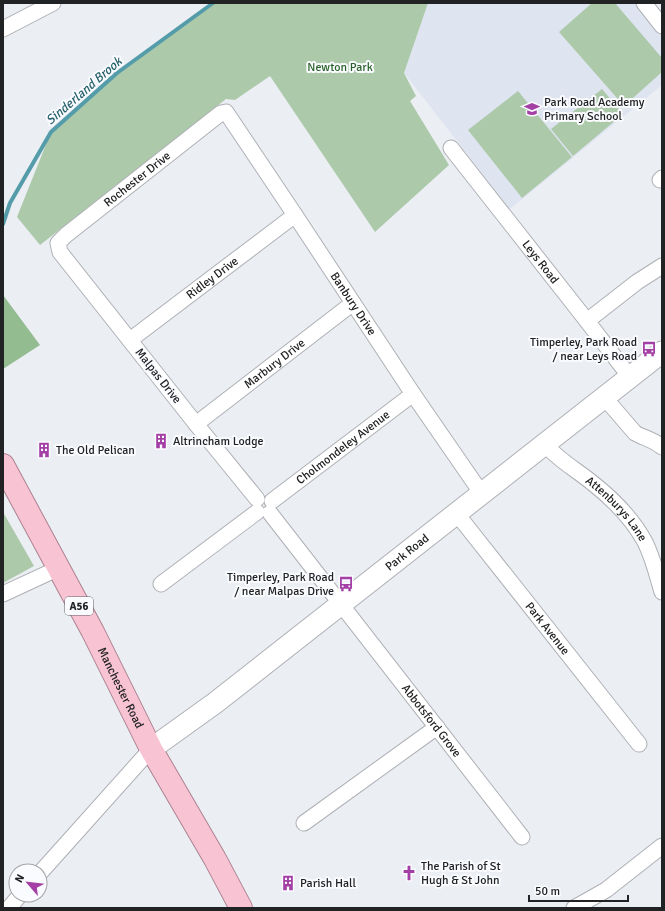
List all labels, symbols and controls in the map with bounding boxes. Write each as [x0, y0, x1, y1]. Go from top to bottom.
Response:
water label: Sinderland Brook [43, 53, 126, 128]
park label: Newton Park [307, 60, 373, 75]
place label: Park Road Academy Primary School [544, 95, 645, 124]
school or university icon: Park Road Academy Primary School [523, 100, 541, 118]
street label: Rochester Drive [101, 148, 174, 210]
street label: Leys Road [519, 237, 562, 287]
street label: Ridley Drive [183, 253, 241, 302]
street label: Banbury Drive [327, 269, 380, 338]
street label: Marbury Drive [241, 335, 308, 392]
place label: Timperley, Park Road / near Leys Road [530, 335, 637, 364]
bus stop icon: Timperley, Park Road / near Leys Road [640, 340, 658, 358]
street label: Malpas Drive [132, 345, 184, 407]
street label: Cholmondeley Avenue [293, 407, 393, 487]
building icon: Altrincham Lodge [152, 432, 170, 450]
place label: Altrincham Lodge [173, 434, 264, 449]
building icon: The Old Pelican [35, 441, 53, 459]
place label: The Old Pelican [56, 443, 135, 458]
street label: Attenburys Lane [583, 473, 650, 544]
street label: Park Road [382, 530, 432, 574]
place label: Timperley, Park Road / near Malpas Drive [227, 570, 334, 599]
bus stop icon: Timperley, Park Road / near Malpas Drive [337, 575, 355, 593]
road number: A56 [65, 597, 93, 615]
street label: Park Avenue [522, 599, 573, 658]
street label: Manchester Road [94, 645, 147, 731]
street label: Abbotsford Grove [398, 681, 465, 760]
place label: The Parish of St Hugh & St John [421, 859, 501, 888]
north arrow [8, 863, 48, 903]
church icon: The Parish of St Hugh & St John [400, 864, 418, 882]
text: N [12, 872, 27, 885]
building icon: Parish Hall [279, 874, 297, 892]
place label: Parish Hall [300, 876, 357, 891]
scale bar [529, 877, 628, 903]
text: 50 m [535, 884, 560, 899]

